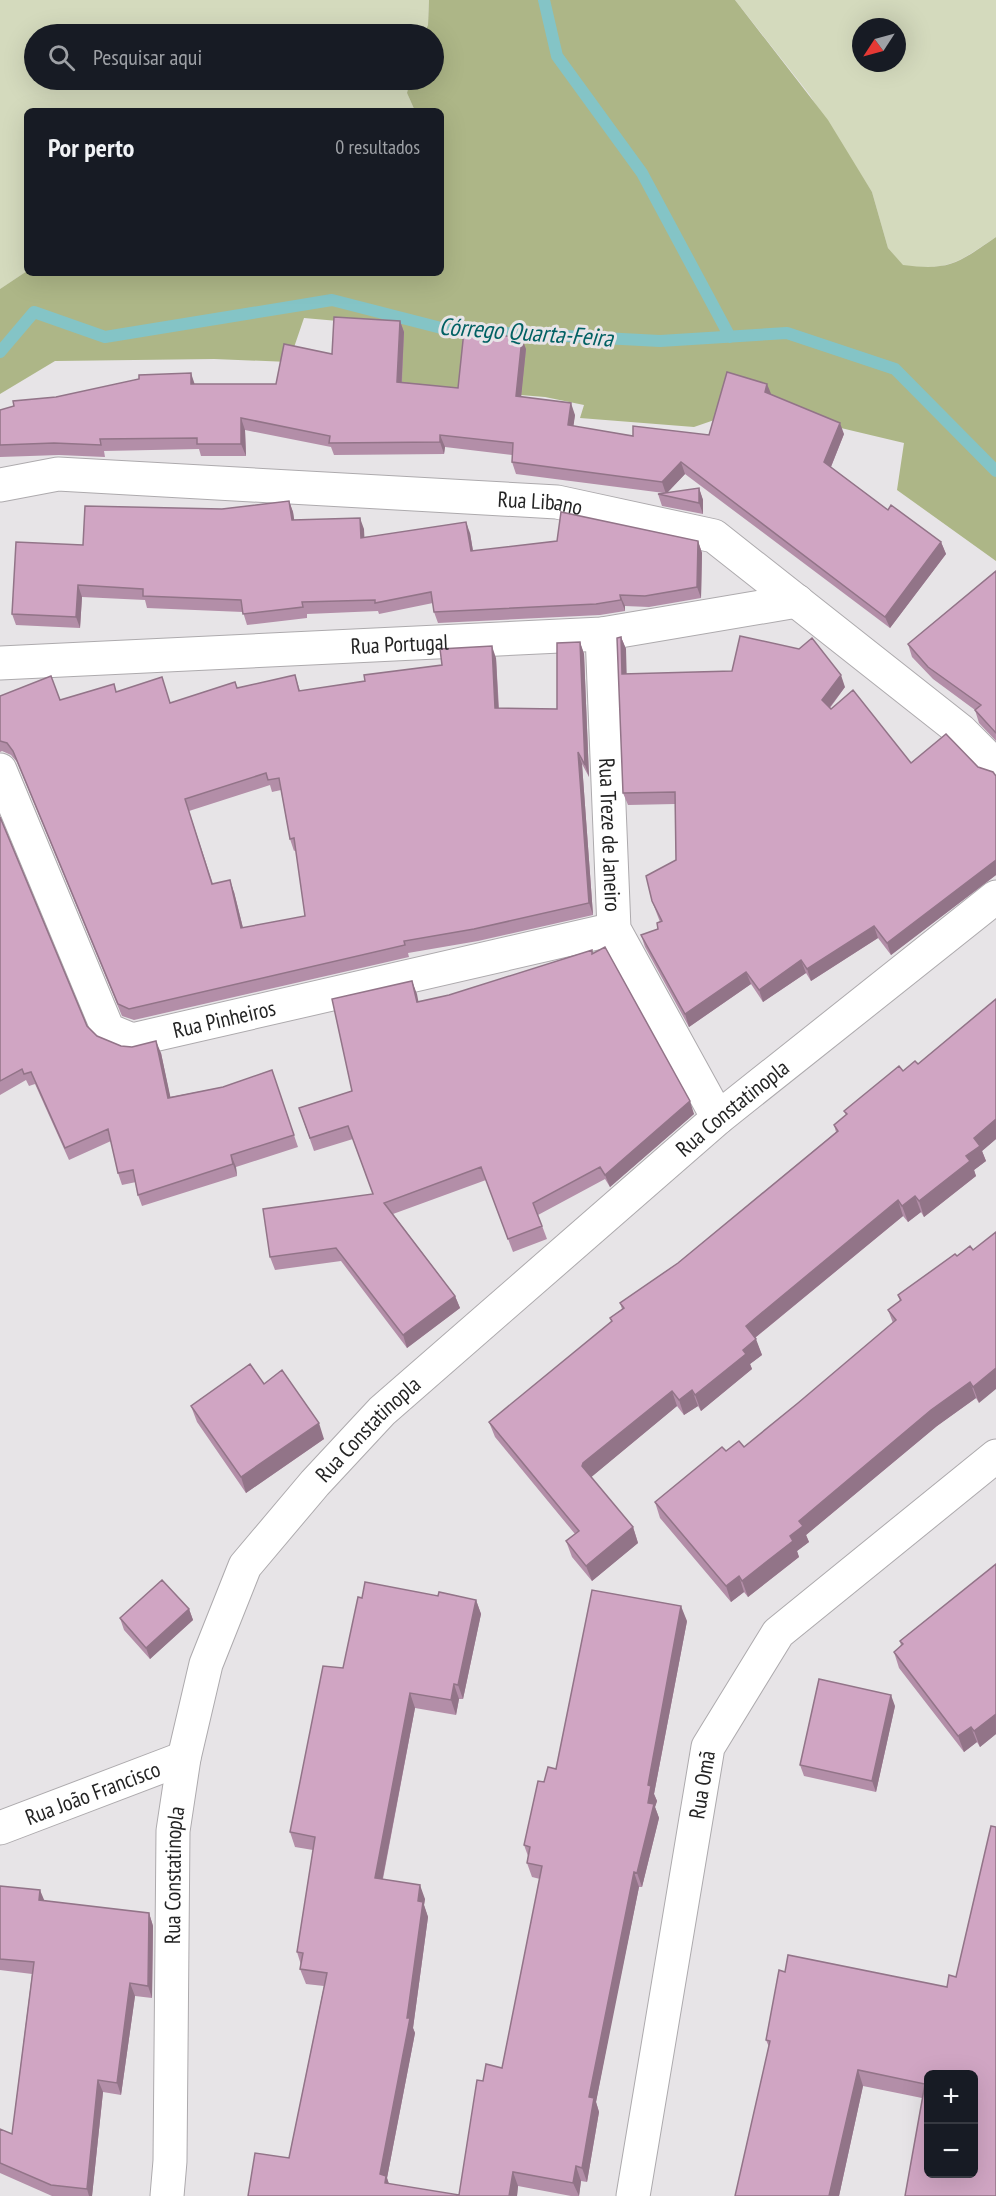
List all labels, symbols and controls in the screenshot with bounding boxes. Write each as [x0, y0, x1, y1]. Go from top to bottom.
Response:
north arrow [852, 18, 906, 72]
search box [24, 24, 444, 90]
icon: search [45, 41, 78, 74]
text: Pesquisar aqui [93, 43, 202, 71]
text: Por perto [48, 131, 134, 164]
text: 0 resultados [335, 134, 420, 160]
water label: Córrego Quarta-Feira [438, 310, 615, 354]
street label: Rua Libano [497, 485, 585, 521]
street label: Rua Portugal [350, 627, 450, 660]
street label: Rua Treze de Janeiro [593, 757, 627, 912]
street label: Rua Pinheiros [170, 993, 278, 1044]
street label: Rua Constatinopla [670, 1053, 794, 1163]
street label: Rua Constatinopla [309, 1370, 426, 1488]
street label: Rua Omã [682, 1748, 721, 1821]
street label: Rua João Francisco [21, 1754, 164, 1831]
street label: Rua Constatinopla [158, 1804, 191, 1944]
map controls [924, 2070, 978, 2178]
button: + [924, 2070, 978, 2124]
button: − [924, 2124, 978, 2178]

